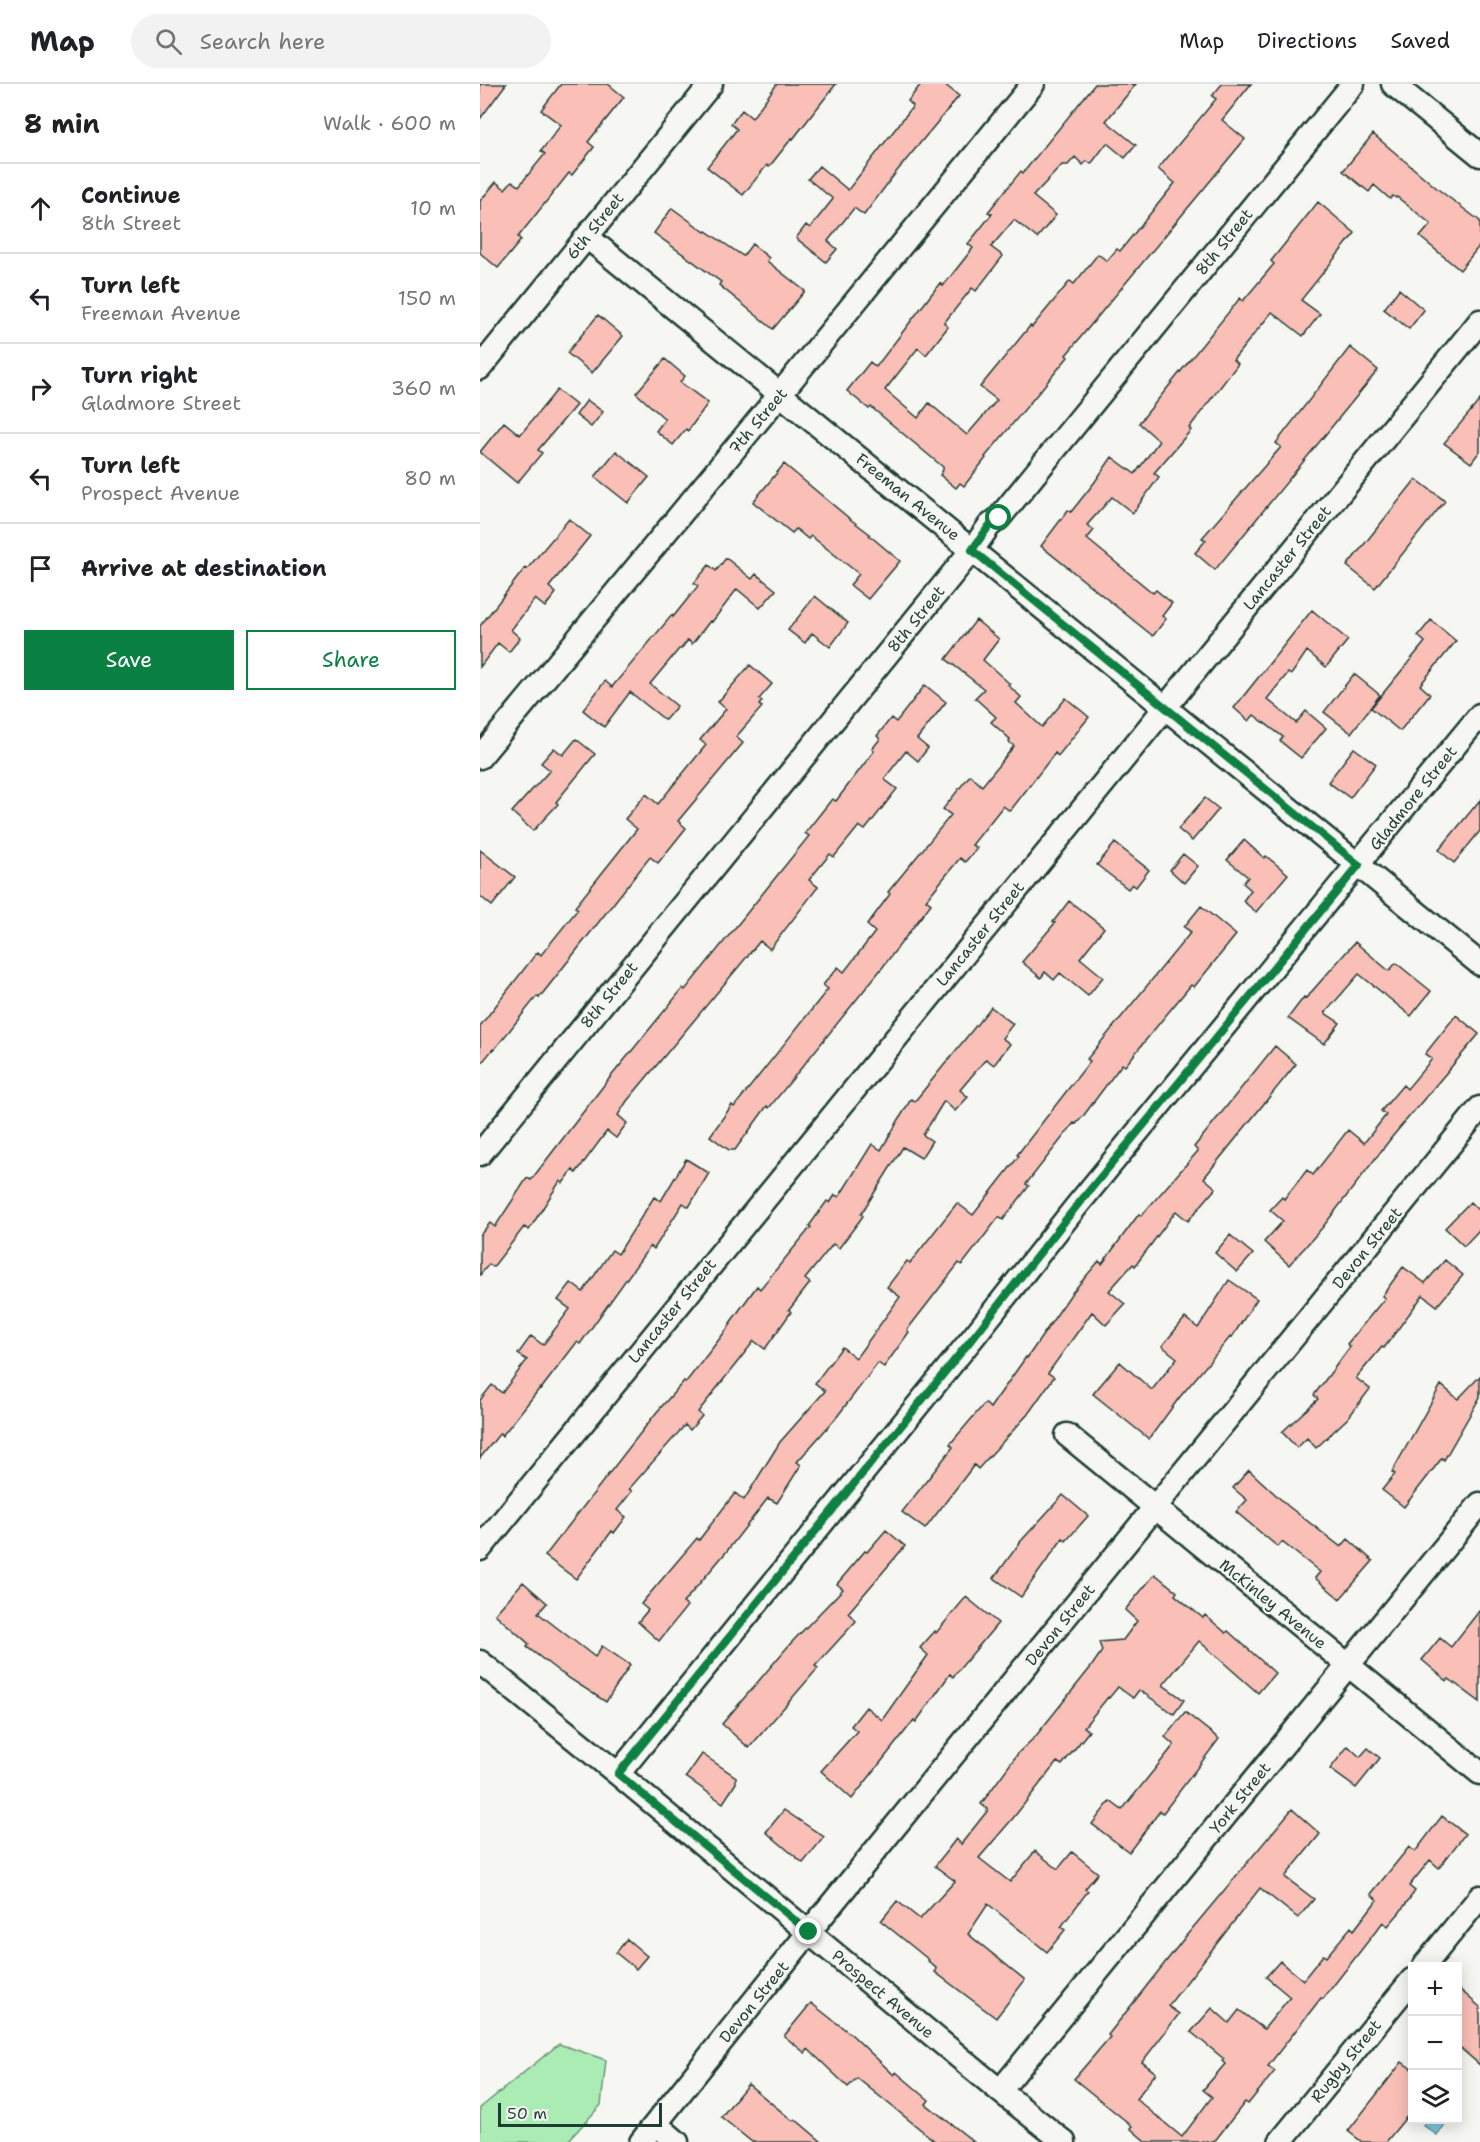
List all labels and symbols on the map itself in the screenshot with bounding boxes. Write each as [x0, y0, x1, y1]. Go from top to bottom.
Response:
street label: 6th Street [562, 188, 628, 264]
street label: 8th Street [1191, 204, 1257, 280]
street label: 7th Street [724, 384, 792, 458]
street label: Freeman Avenue [852, 449, 964, 545]
street label: Lancaster Street [1238, 501, 1336, 615]
route start [985, 504, 1011, 530]
street label: 8th Street [883, 581, 949, 657]
street label: Gladmore Street [1365, 742, 1461, 854]
street label: Lancaster Street [931, 877, 1029, 991]
street label: 8th Street [576, 957, 642, 1033]
street label: Devon Street [1328, 1203, 1406, 1293]
street label: Lancaster Street [623, 1254, 721, 1368]
street label: McKinley Avenue [1215, 1554, 1331, 1654]
street label: Devon Street [1021, 1580, 1099, 1670]
street label: York Street [1205, 1758, 1275, 1838]
route end [795, 1918, 821, 1944]
street label: Prospect Avenue [827, 1945, 939, 2043]
street label: Devon Street [715, 1957, 793, 2047]
street label: Rugby Street [1306, 2015, 1386, 2107]
scale bar [498, 2100, 662, 2128]

